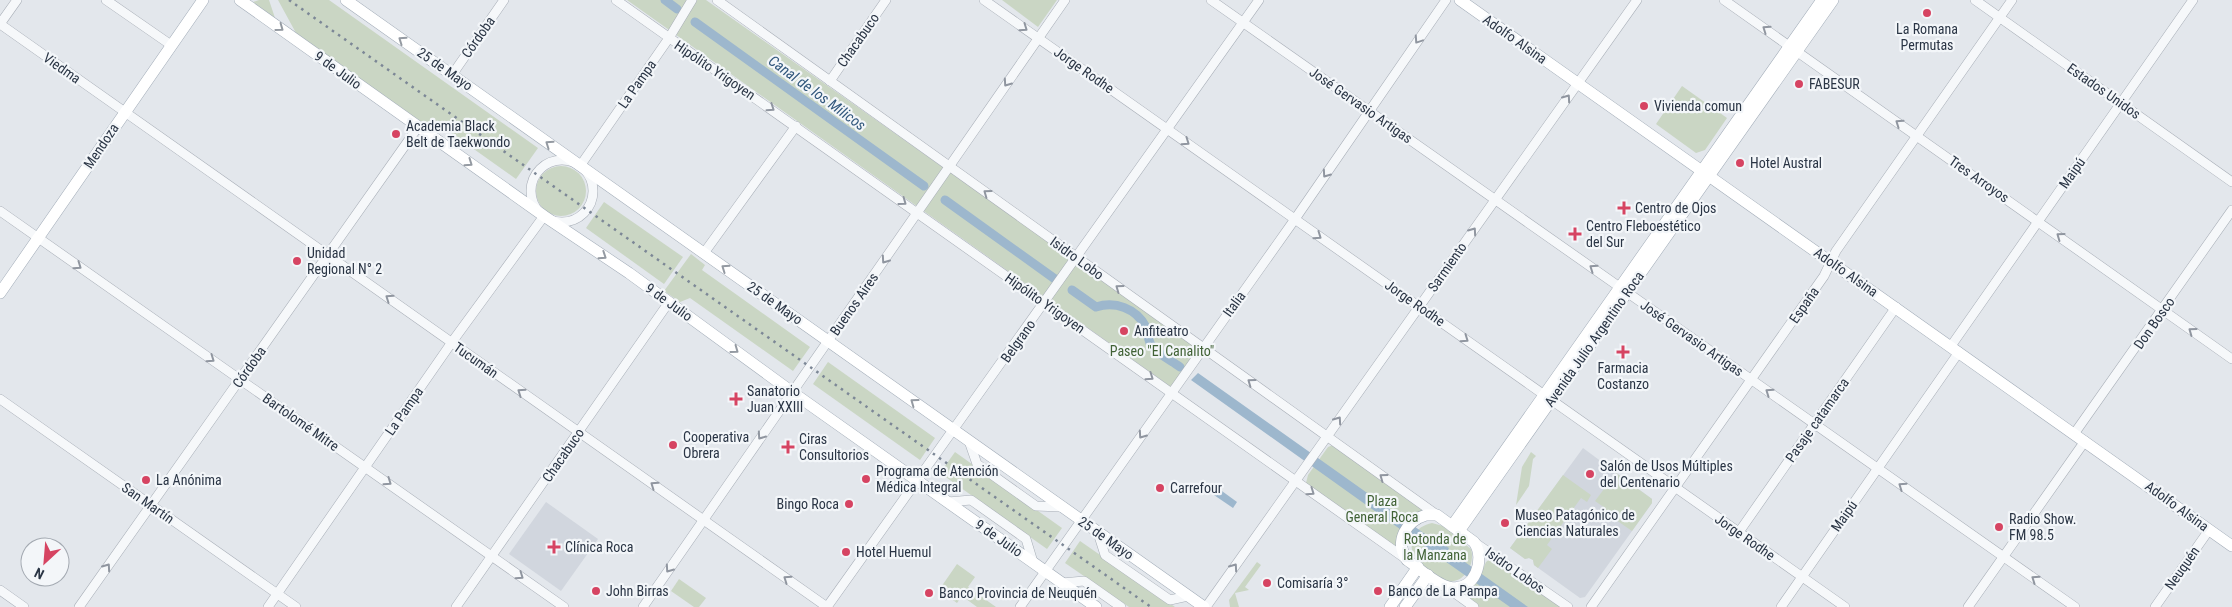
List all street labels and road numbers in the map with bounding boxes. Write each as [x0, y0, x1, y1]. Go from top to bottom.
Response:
street label: Chacabuco [834, 10, 882, 70]
street label: Adolfo Alsina [1480, 11, 1550, 67]
street label: Córdoba [458, 13, 498, 61]
street label: Hipólito Yrigoyen [672, 37, 758, 103]
street label: 25 de Mayo [414, 44, 476, 94]
street label: Jorge Rodhe [1051, 44, 1117, 97]
street label: 9 de Julio [312, 48, 364, 92]
street label: Viedma [40, 49, 84, 87]
street label: La Pampa [615, 57, 659, 111]
street label: Estados Unidos [2064, 60, 2144, 122]
street label: José Gervasio Artigas [1307, 64, 1415, 146]
street label: Mendoza [80, 121, 122, 171]
street label: Tres Arroyos [1946, 152, 2012, 206]
street label: Maipú [2056, 154, 2088, 192]
street label: Isidro Lobo [1047, 233, 1107, 283]
street label: Sarmiento [1424, 239, 1470, 295]
street label: Adolfo Alsina [1811, 244, 1881, 300]
street label: Avenida Julio Argentino Roca [1541, 268, 1647, 410]
street label: Hipólito Yrigoyen [1002, 269, 1088, 337]
street label: Buenos Aires [827, 270, 881, 338]
street label: Jorge Rodhe [1382, 277, 1448, 330]
street label: 25 de Mayo [744, 278, 806, 328]
street label: 9 de Julio [643, 280, 695, 324]
street label: España [1786, 284, 1822, 326]
street label: Italia [1219, 288, 1249, 320]
street label: Don Bosco [2130, 294, 2178, 352]
street label: José Gervasio Artigas [1638, 297, 1746, 379]
street label: Belgrano [997, 316, 1039, 366]
street label: Tucumán [451, 339, 501, 381]
street label: Córdoba [229, 343, 269, 391]
street label: Pasaje catamarca [1782, 375, 1852, 465]
street label: La Pampa [382, 384, 426, 438]
street label: Bartolomé Mitre [260, 390, 342, 454]
street label: Chacabuco [539, 425, 587, 485]
street label: Adolfo Alsina [2142, 478, 2212, 534]
street label: San Martín [119, 479, 177, 527]
street label: Maipú [1828, 497, 1860, 535]
street label: Jorge Rodhe [1712, 511, 1778, 564]
street label: 25 de Mayo [1075, 513, 1137, 563]
street label: 9 de Julio [972, 516, 1026, 560]
street label: Neuquén [2161, 543, 2203, 593]
street label: Isidro Lobos [1482, 544, 1548, 596]

